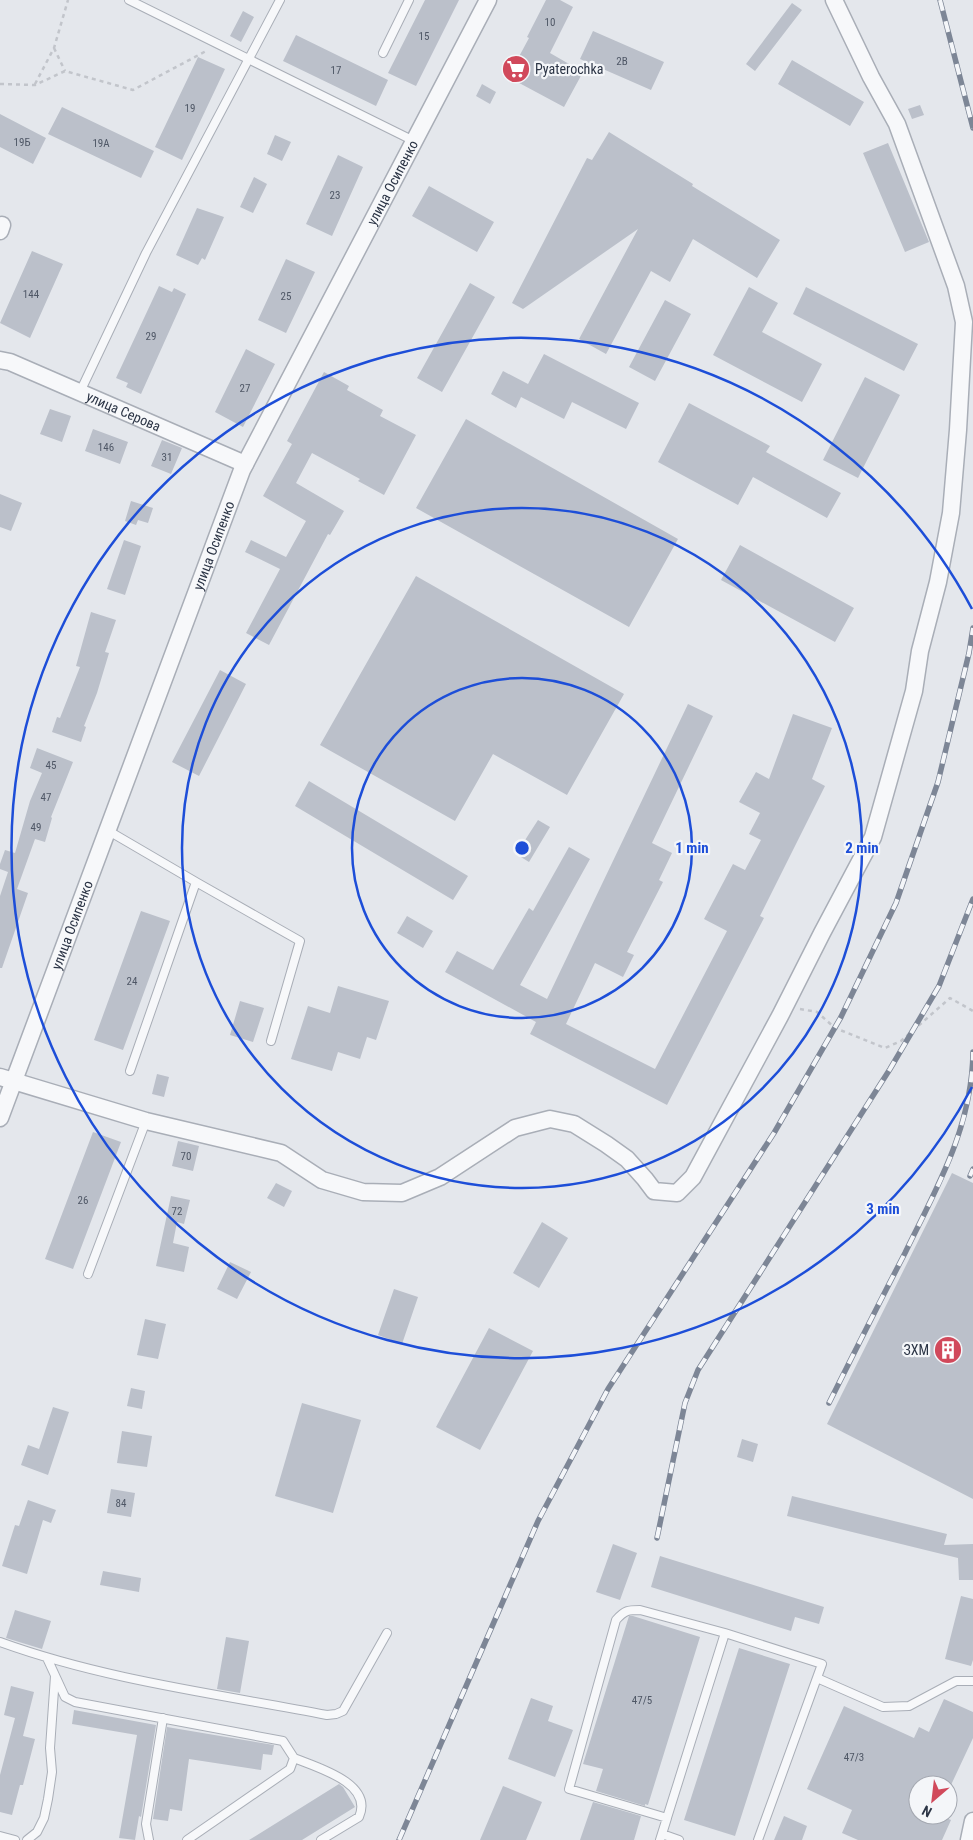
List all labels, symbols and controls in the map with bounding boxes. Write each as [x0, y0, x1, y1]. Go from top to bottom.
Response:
house number: 10 [545, 16, 555, 29]
house number: 15 [419, 30, 429, 43]
supermarket icon: Pyaterochka [501, 54, 531, 84]
house number: 2В [616, 55, 628, 68]
place label: Pyaterochka [535, 61, 603, 77]
house number: 17 [331, 64, 341, 77]
house number: 19 [185, 102, 195, 115]
house number: 19Б [14, 136, 30, 149]
house number: 19А [92, 137, 110, 150]
street label: улица Осипенко [364, 138, 421, 228]
house number: 23 [330, 189, 340, 202]
house number: 144 [23, 288, 40, 301]
house number: 25 [281, 290, 291, 303]
house number: 29 [146, 330, 156, 343]
house number: 27 [240, 382, 250, 395]
street label: улица Серова [84, 388, 163, 434]
house number: 146 [98, 441, 114, 454]
house number: 31 [162, 451, 172, 464]
street label: улица Осипенко [190, 499, 238, 592]
house number: 45 [46, 759, 56, 772]
house number: 47 [41, 791, 51, 804]
house number: 49 [31, 821, 41, 834]
centre of rings [513, 839, 531, 857]
text: 1 min [675, 839, 709, 857]
text: 2 min [845, 839, 879, 857]
street label: улица Осипенко [48, 878, 96, 972]
house number: 24 [127, 975, 138, 988]
house number: 70 [181, 1150, 191, 1163]
house number: 26 [78, 1194, 88, 1207]
text: 3 min [866, 1200, 900, 1218]
house number: 72 [172, 1205, 182, 1218]
building icon: ЗХМ [933, 1335, 963, 1365]
place label: ЗХМ [904, 1342, 929, 1358]
house number: 84 [116, 1497, 127, 1510]
house number: 47/5 [632, 1694, 652, 1707]
house number: 47/3 [844, 1751, 864, 1764]
north arrow [908, 1775, 958, 1825]
text: N [919, 1802, 934, 1821]

